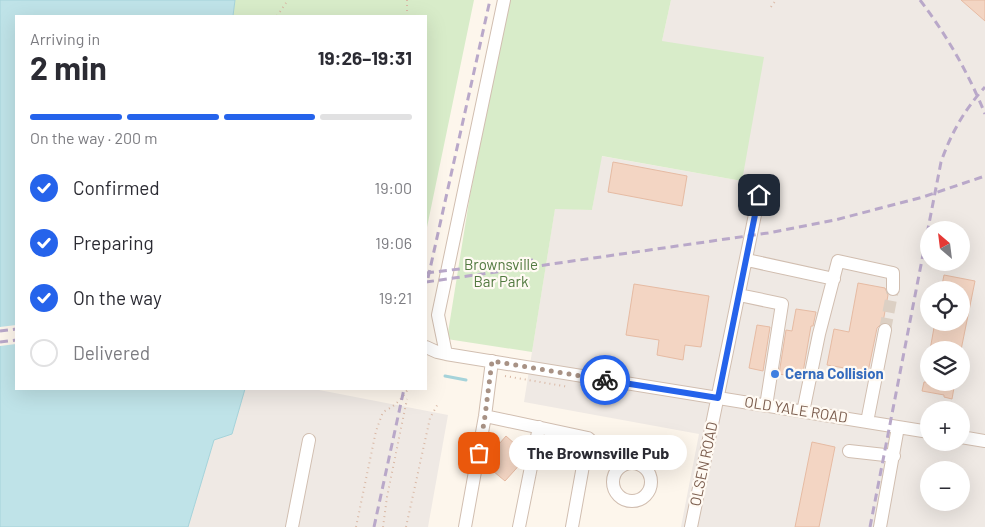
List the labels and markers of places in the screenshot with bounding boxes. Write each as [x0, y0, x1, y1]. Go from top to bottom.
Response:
pin [738, 174, 780, 216]
place label: Cerna Collision [785, 364, 884, 382]
marker: Cerna Collision [769, 368, 781, 380]
pin [458, 432, 500, 474]
callout: The Brownsville Pub [509, 436, 686, 470]

